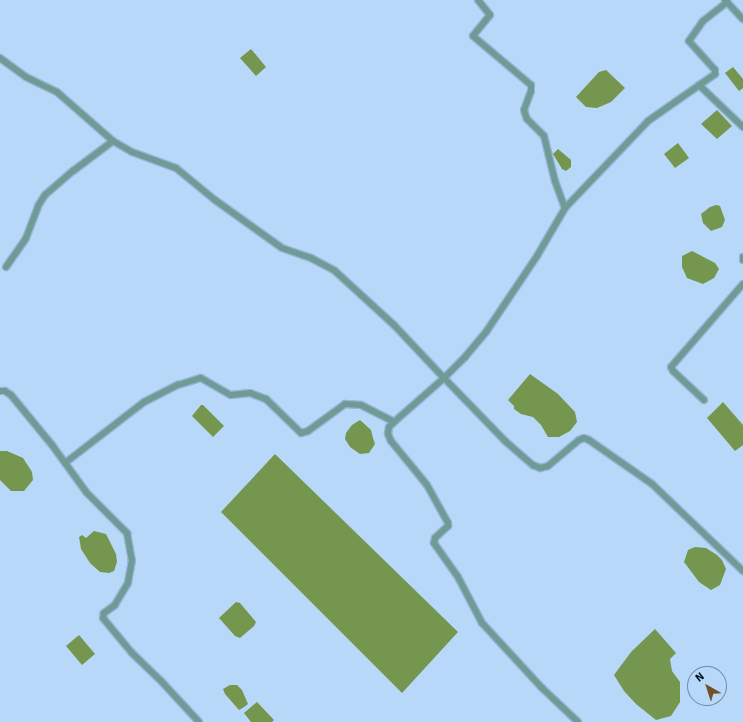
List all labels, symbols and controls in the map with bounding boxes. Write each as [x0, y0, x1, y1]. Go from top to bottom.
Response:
north arrow [687, 666, 727, 706]
text: N [693, 670, 707, 685]

